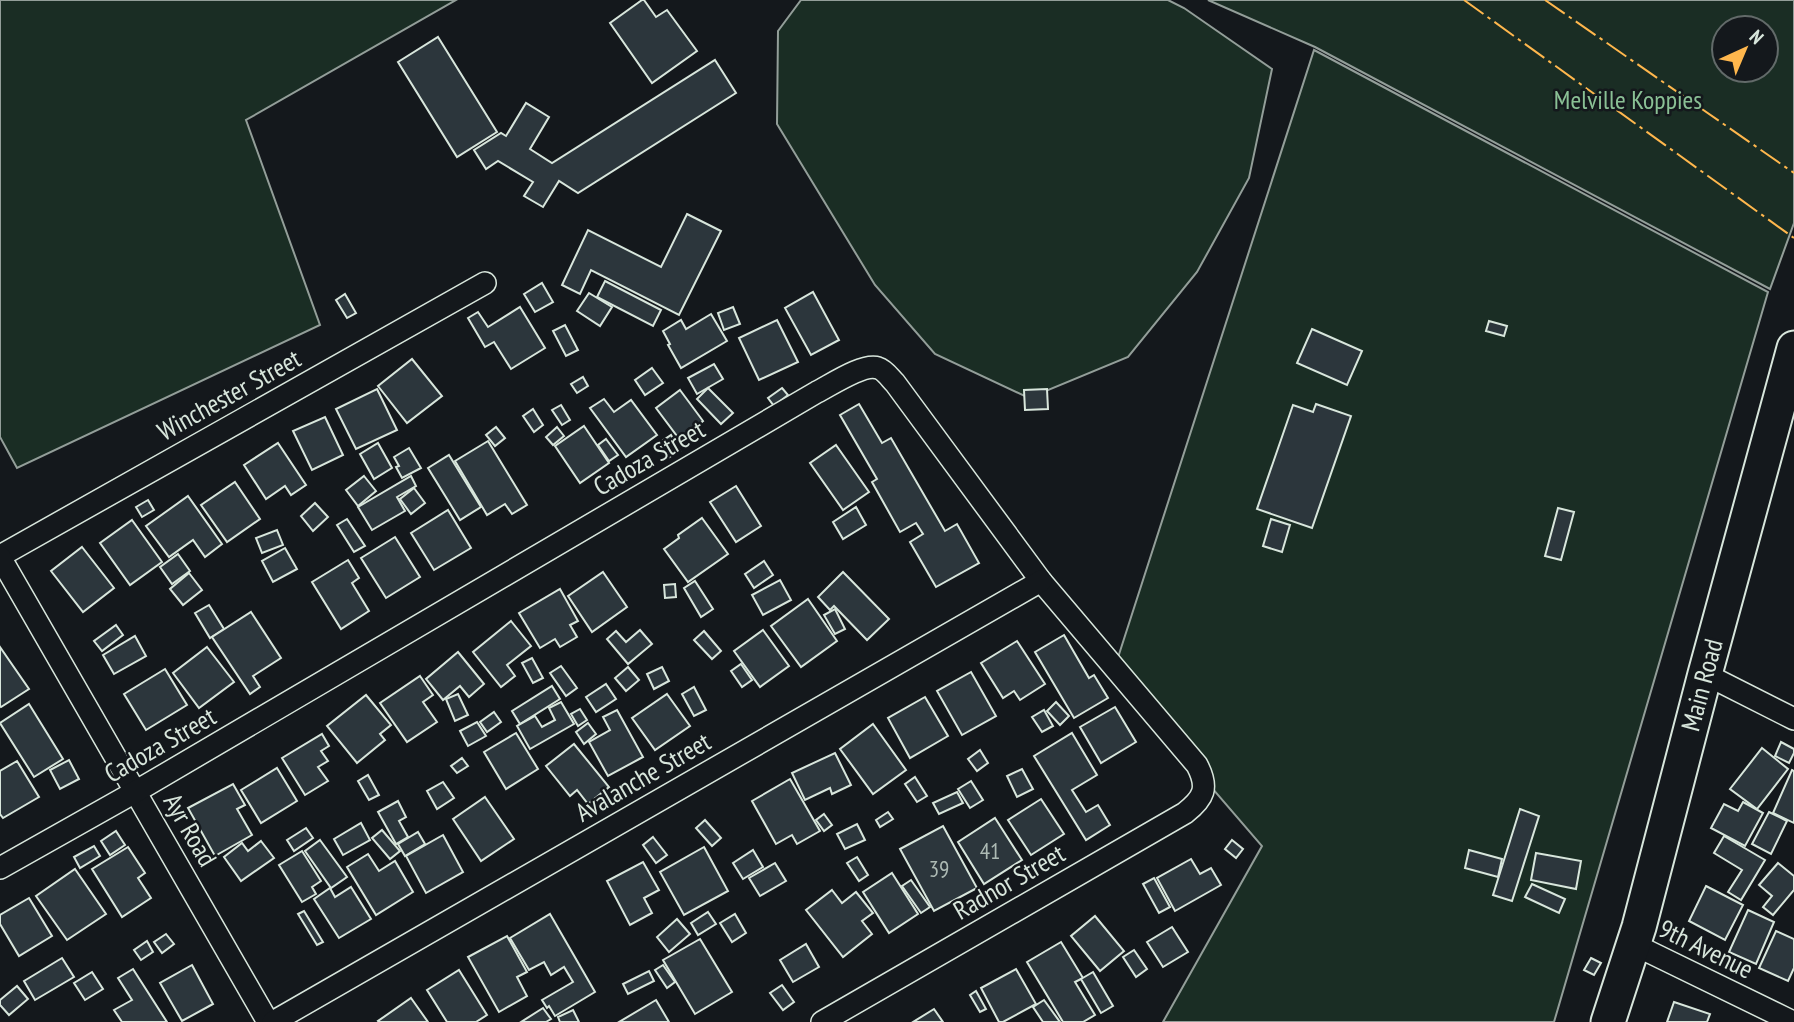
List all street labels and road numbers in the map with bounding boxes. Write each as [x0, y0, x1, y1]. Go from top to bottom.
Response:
street label: Winchester Street [151, 342, 306, 448]
street label: Cadoza Street [587, 412, 710, 503]
street label: Main Road [1673, 635, 1730, 734]
street label: Cadoza Street [98, 699, 221, 790]
street label: Avalanche Street [569, 725, 716, 829]
street label: Ayr Road [157, 788, 224, 872]
street label: Radnor Street [947, 836, 1070, 927]
street label: 9th Avenue [1654, 912, 1759, 985]

